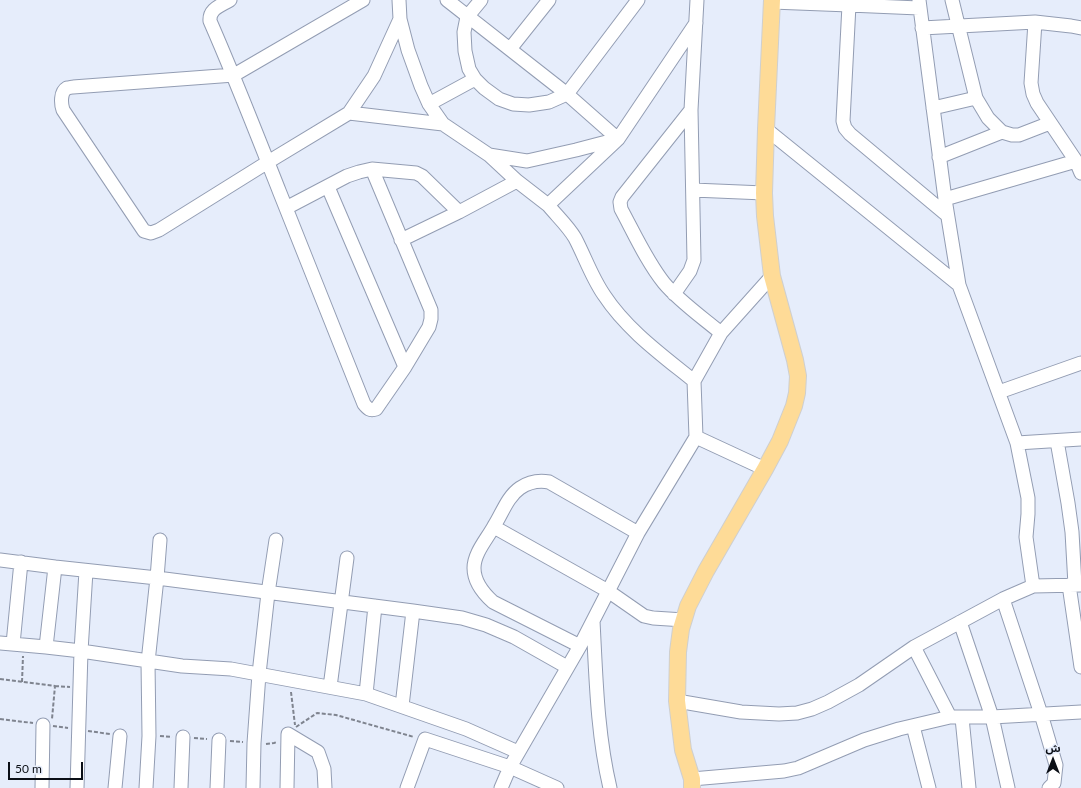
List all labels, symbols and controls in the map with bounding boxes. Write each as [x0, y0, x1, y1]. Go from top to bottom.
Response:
north arrow [1033, 740, 1073, 780]
text: ش [1045, 741, 1061, 754]
scale bar [10, 754, 85, 780]
text: 50 m [15, 761, 42, 776]

